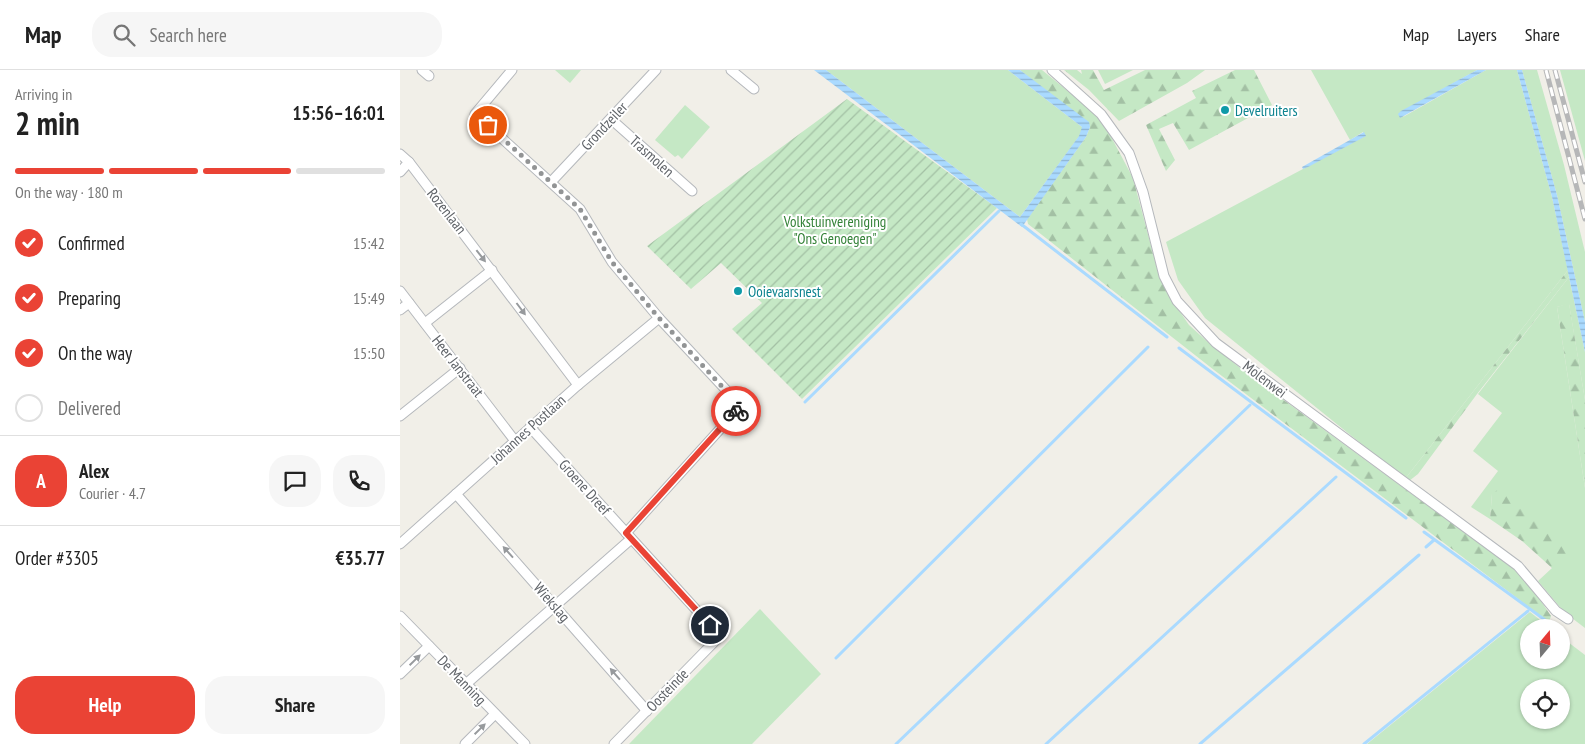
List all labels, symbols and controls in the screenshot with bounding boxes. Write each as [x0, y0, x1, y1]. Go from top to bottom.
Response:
search box [92, 12, 442, 57]
text: Map [25, 19, 62, 50]
icon: search [110, 21, 138, 49]
text: Search here [150, 23, 227, 47]
text: Map [1403, 23, 1429, 46]
text: Layers [1457, 23, 1497, 46]
text: Share [1525, 23, 1560, 46]
text: Arriving in [15, 84, 72, 104]
street label: Grondzeiler [577, 97, 632, 154]
text: 15:56–16:01 [292, 101, 385, 125]
place label: Develruiters [1235, 101, 1298, 120]
text: 2 min [15, 102, 80, 144]
pin [467, 104, 509, 146]
marker: Develruiters [1219, 104, 1231, 116]
icon: bag [474, 111, 502, 139]
street label: Trasmolen [626, 131, 678, 181]
text: On the way · 180 m [15, 182, 123, 202]
street label: Rozenlaan [423, 184, 471, 238]
park label: Volkstuinvereniging "Ons Genoegen" [783, 212, 886, 248]
icon: check [15, 229, 43, 257]
text: Confirmed [58, 231, 125, 255]
text: 15:42 [353, 233, 385, 253]
one-way arrow [476, 249, 487, 262]
place label: Ooievaarsnest [748, 282, 821, 301]
icon: check [15, 284, 43, 312]
marker: Ooievaarsnest [732, 285, 744, 297]
text: Preparing [58, 286, 121, 310]
text: 15:49 [353, 288, 385, 308]
one-way arrow [516, 302, 526, 316]
street label: Heer Janstraat [428, 331, 488, 401]
icon: check [15, 339, 43, 367]
text: On the way [58, 341, 132, 365]
text: 15:50 [353, 343, 385, 363]
street label: Molenwei [1239, 356, 1291, 402]
courier [711, 386, 761, 436]
street label: Johannes Postlaan [486, 390, 569, 468]
text: Delivered [58, 396, 121, 420]
icon: bike [722, 397, 750, 425]
button: chat [269, 455, 321, 507]
button: phone [333, 455, 385, 507]
street label: Groene Dreef [555, 455, 616, 520]
text: Alex [79, 459, 109, 483]
text: A [36, 469, 46, 493]
text: Courier · 4.7 [79, 483, 146, 503]
text: Order #3305 [15, 546, 99, 570]
text: €35.77 [336, 546, 385, 570]
one-way arrow [502, 546, 514, 558]
street label: Wiekslag [530, 578, 574, 626]
pin [689, 604, 731, 646]
icon: home [696, 611, 724, 639]
north arrow [1520, 619, 1570, 669]
map controls [1520, 619, 1570, 729]
street label: De Manning [434, 651, 490, 709]
one-way arrow [408, 654, 420, 666]
street label: Oosteinde [642, 665, 692, 715]
one-way arrow [610, 668, 621, 680]
button: Help [15, 676, 195, 734]
button: Share [205, 676, 385, 734]
button: locate [1520, 679, 1570, 729]
one-way arrow [474, 723, 486, 735]

